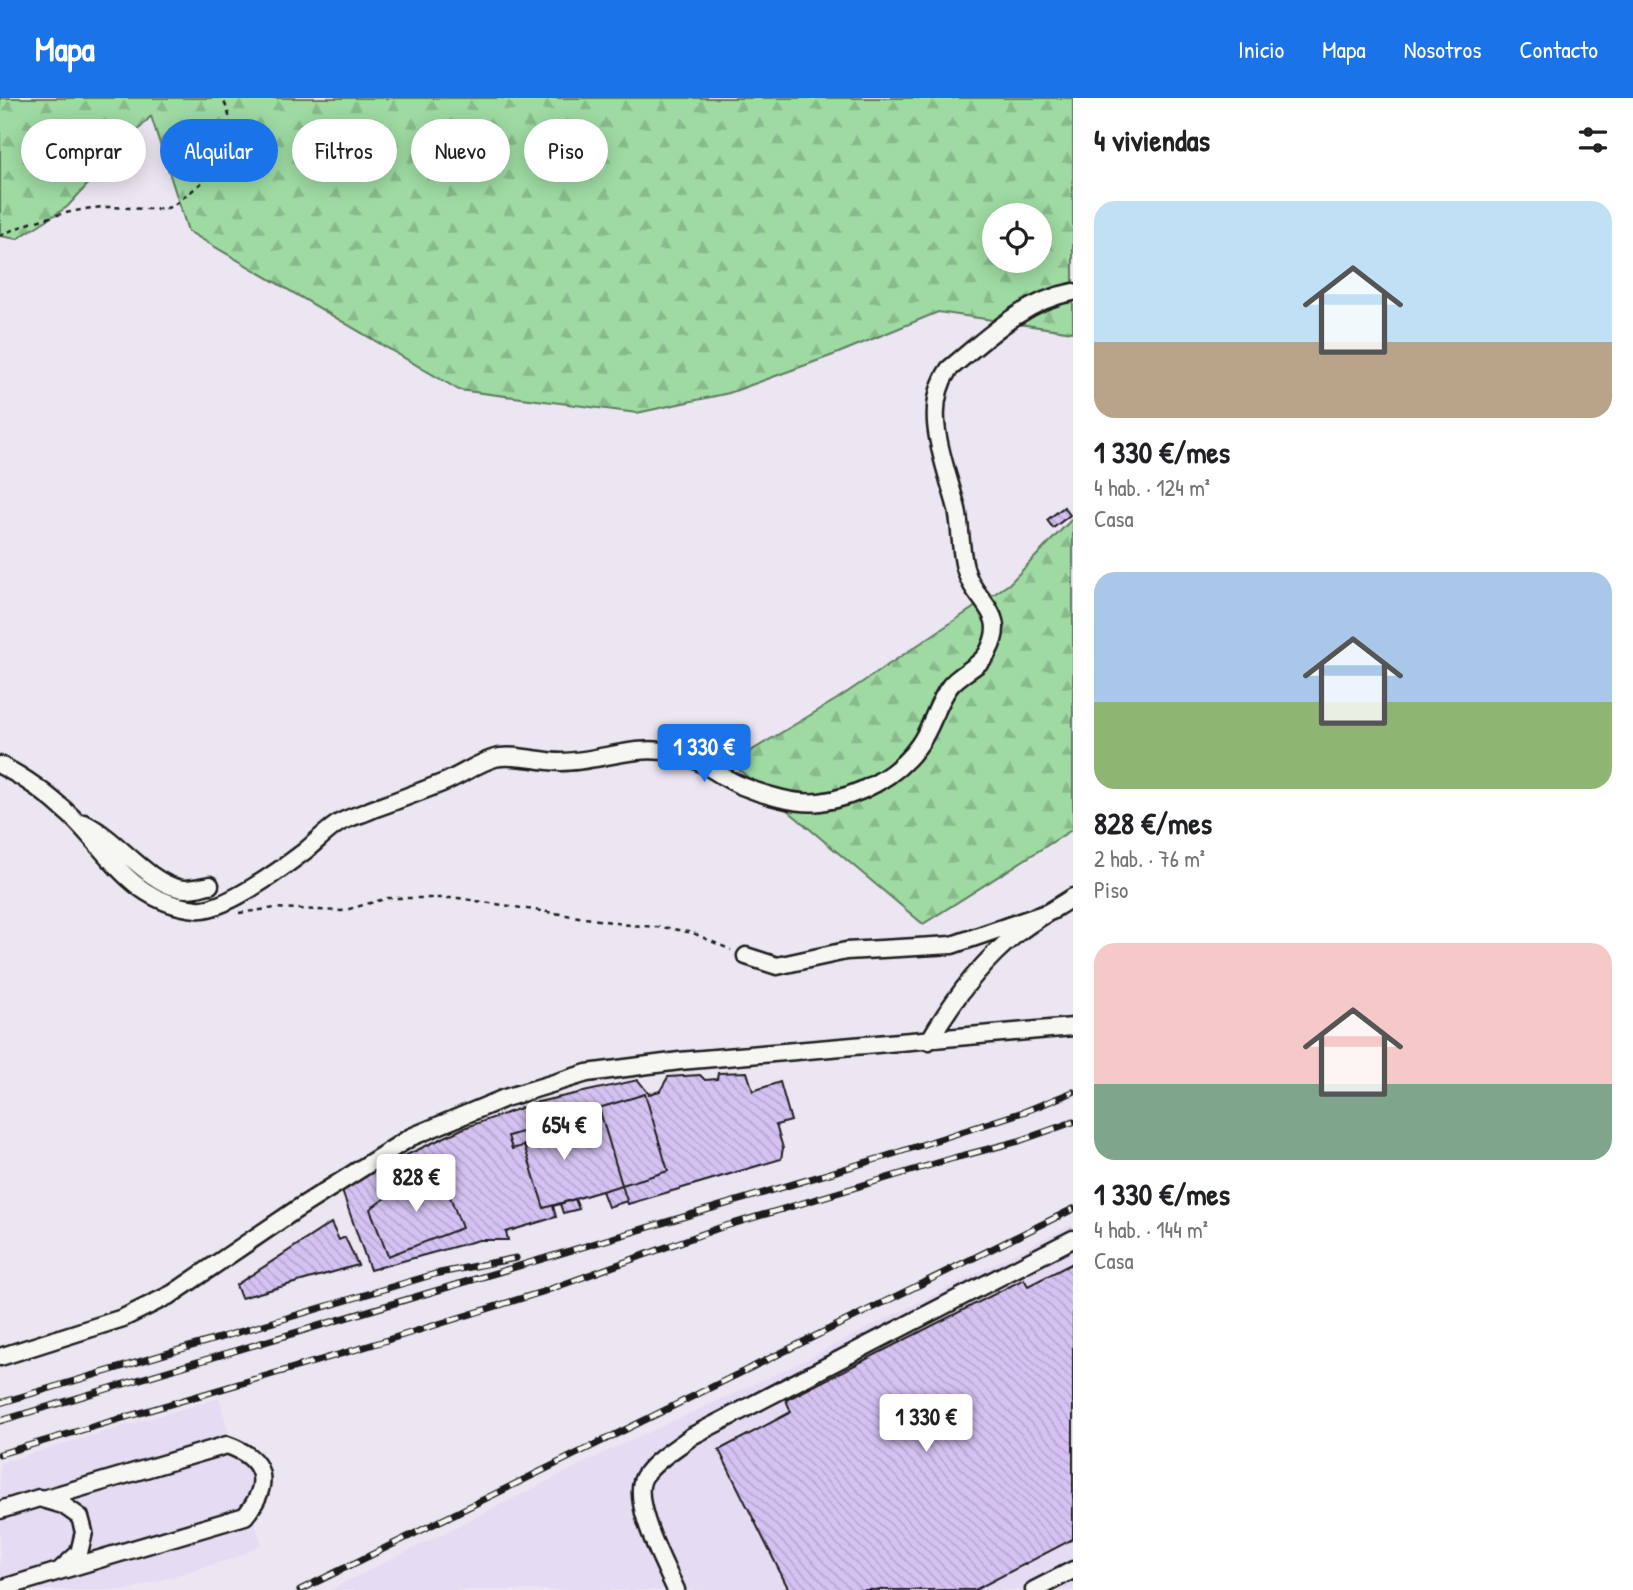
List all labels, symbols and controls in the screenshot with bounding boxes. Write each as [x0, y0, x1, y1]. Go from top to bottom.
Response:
text: Mapa [35, 27, 95, 71]
text: Inicio [1238, 33, 1284, 65]
text: Mapa [1322, 33, 1366, 65]
text: Nosotros [1404, 33, 1481, 65]
text: Contacto [1519, 33, 1598, 65]
chip: Comprar [21, 119, 146, 182]
chip: Alquilar [160, 119, 278, 182]
chip: Filtros [292, 119, 397, 182]
chip: Nuevo [411, 119, 510, 182]
chip: Piso [524, 119, 608, 182]
text: 4 viviendas [1094, 120, 1210, 160]
icon: filters [1574, 121, 1612, 159]
map controls [982, 203, 1052, 273]
button: locate [982, 203, 1052, 273]
icon: home [1290, 247, 1416, 373]
text: 1 330 €/mes [1094, 432, 1230, 472]
text: 4 hab. · 124 m² [1094, 472, 1210, 503]
text: Casa [1094, 503, 1134, 534]
icon: home [1290, 618, 1416, 744]
pin: 1 330 € [639, 724, 769, 784]
text: 1 330 € [674, 731, 734, 762]
text: 828 €/mes [1094, 803, 1212, 843]
text: 2 hab. · 76 m² [1094, 843, 1205, 874]
text: Piso [1094, 874, 1128, 905]
icon: home [1290, 989, 1416, 1115]
pin: 654 € [515, 1102, 613, 1162]
text: 654 € [542, 1109, 586, 1140]
pin: 828 € [367, 1154, 465, 1214]
text: 828 € [392, 1161, 440, 1192]
text: 1 330 €/mes [1094, 1174, 1230, 1214]
text: 4 hab. · 144 m² [1094, 1214, 1208, 1245]
text: Casa [1094, 1245, 1134, 1276]
pin: 1 330 € [861, 1394, 991, 1454]
text: 1 330 € [896, 1401, 956, 1432]

